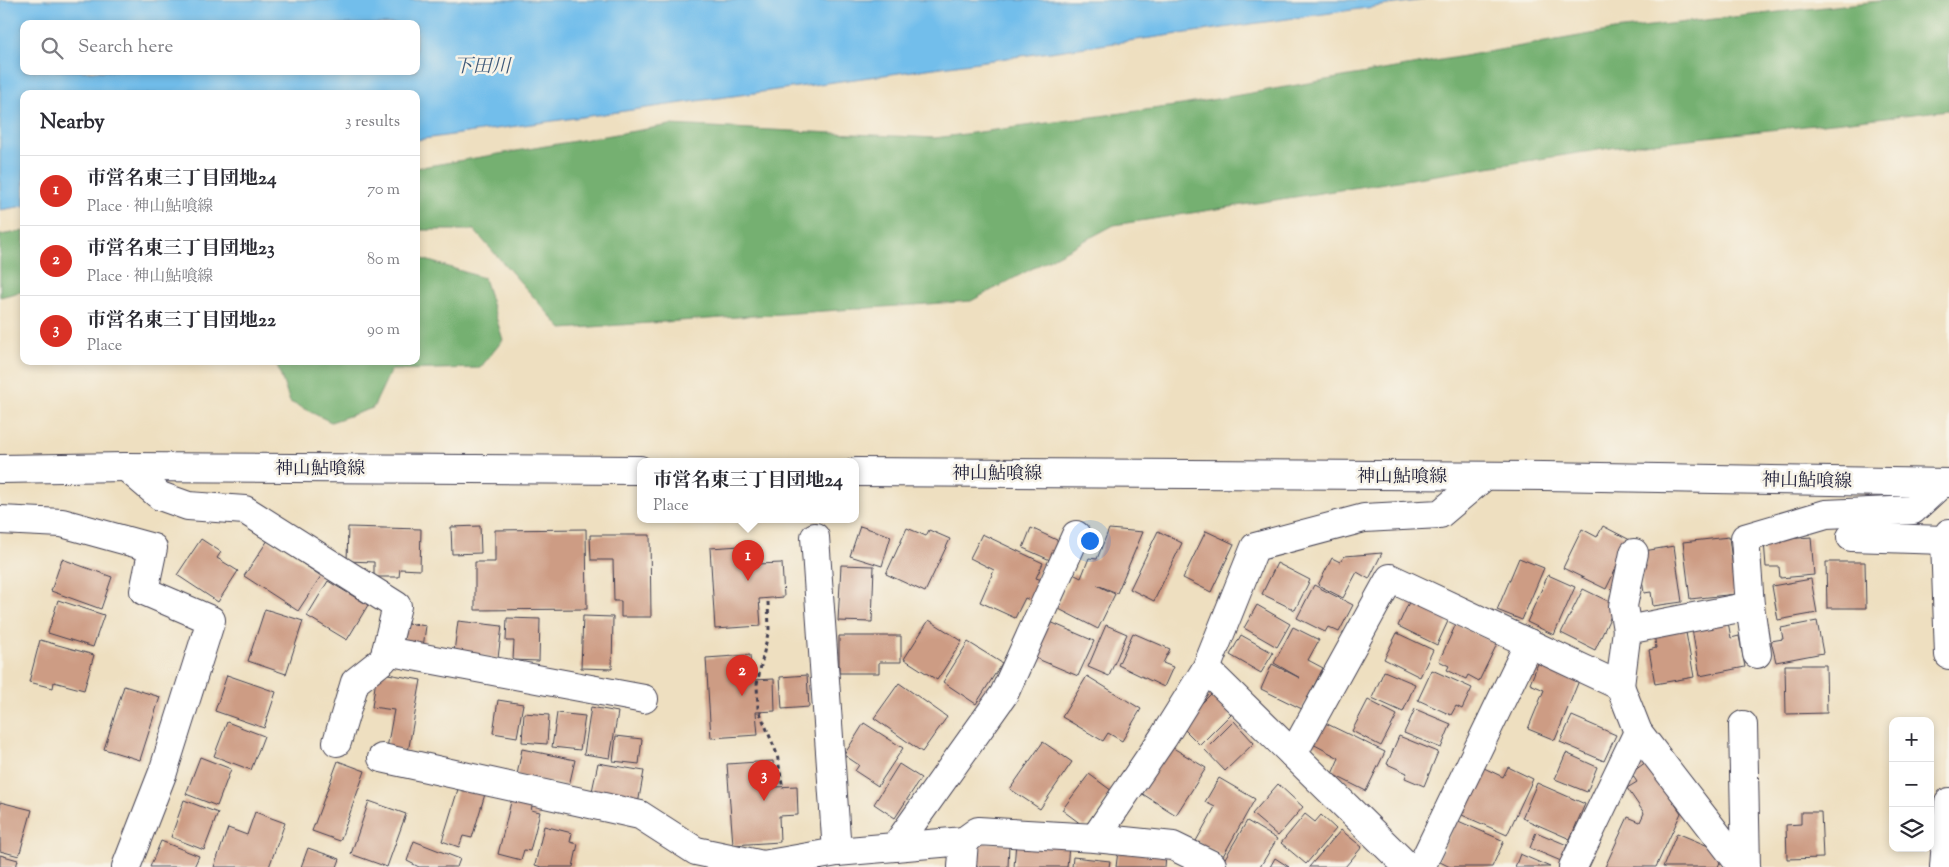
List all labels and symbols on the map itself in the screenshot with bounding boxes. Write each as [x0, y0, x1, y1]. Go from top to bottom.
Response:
water label: 下田川 [453, 54, 512, 81]
street label: 神山鮎喰線 [275, 457, 365, 483]
street label: 神山鮎喰線 [952, 462, 1042, 488]
street label: 神山鮎喰線 [1357, 465, 1447, 491]
street label: 神山鮎喰線 [1762, 468, 1852, 496]
your location [1077, 528, 1103, 554]
pin: 1 [732, 540, 764, 581]
pin: 2 [726, 655, 758, 696]
pin: 3 [748, 760, 780, 801]

